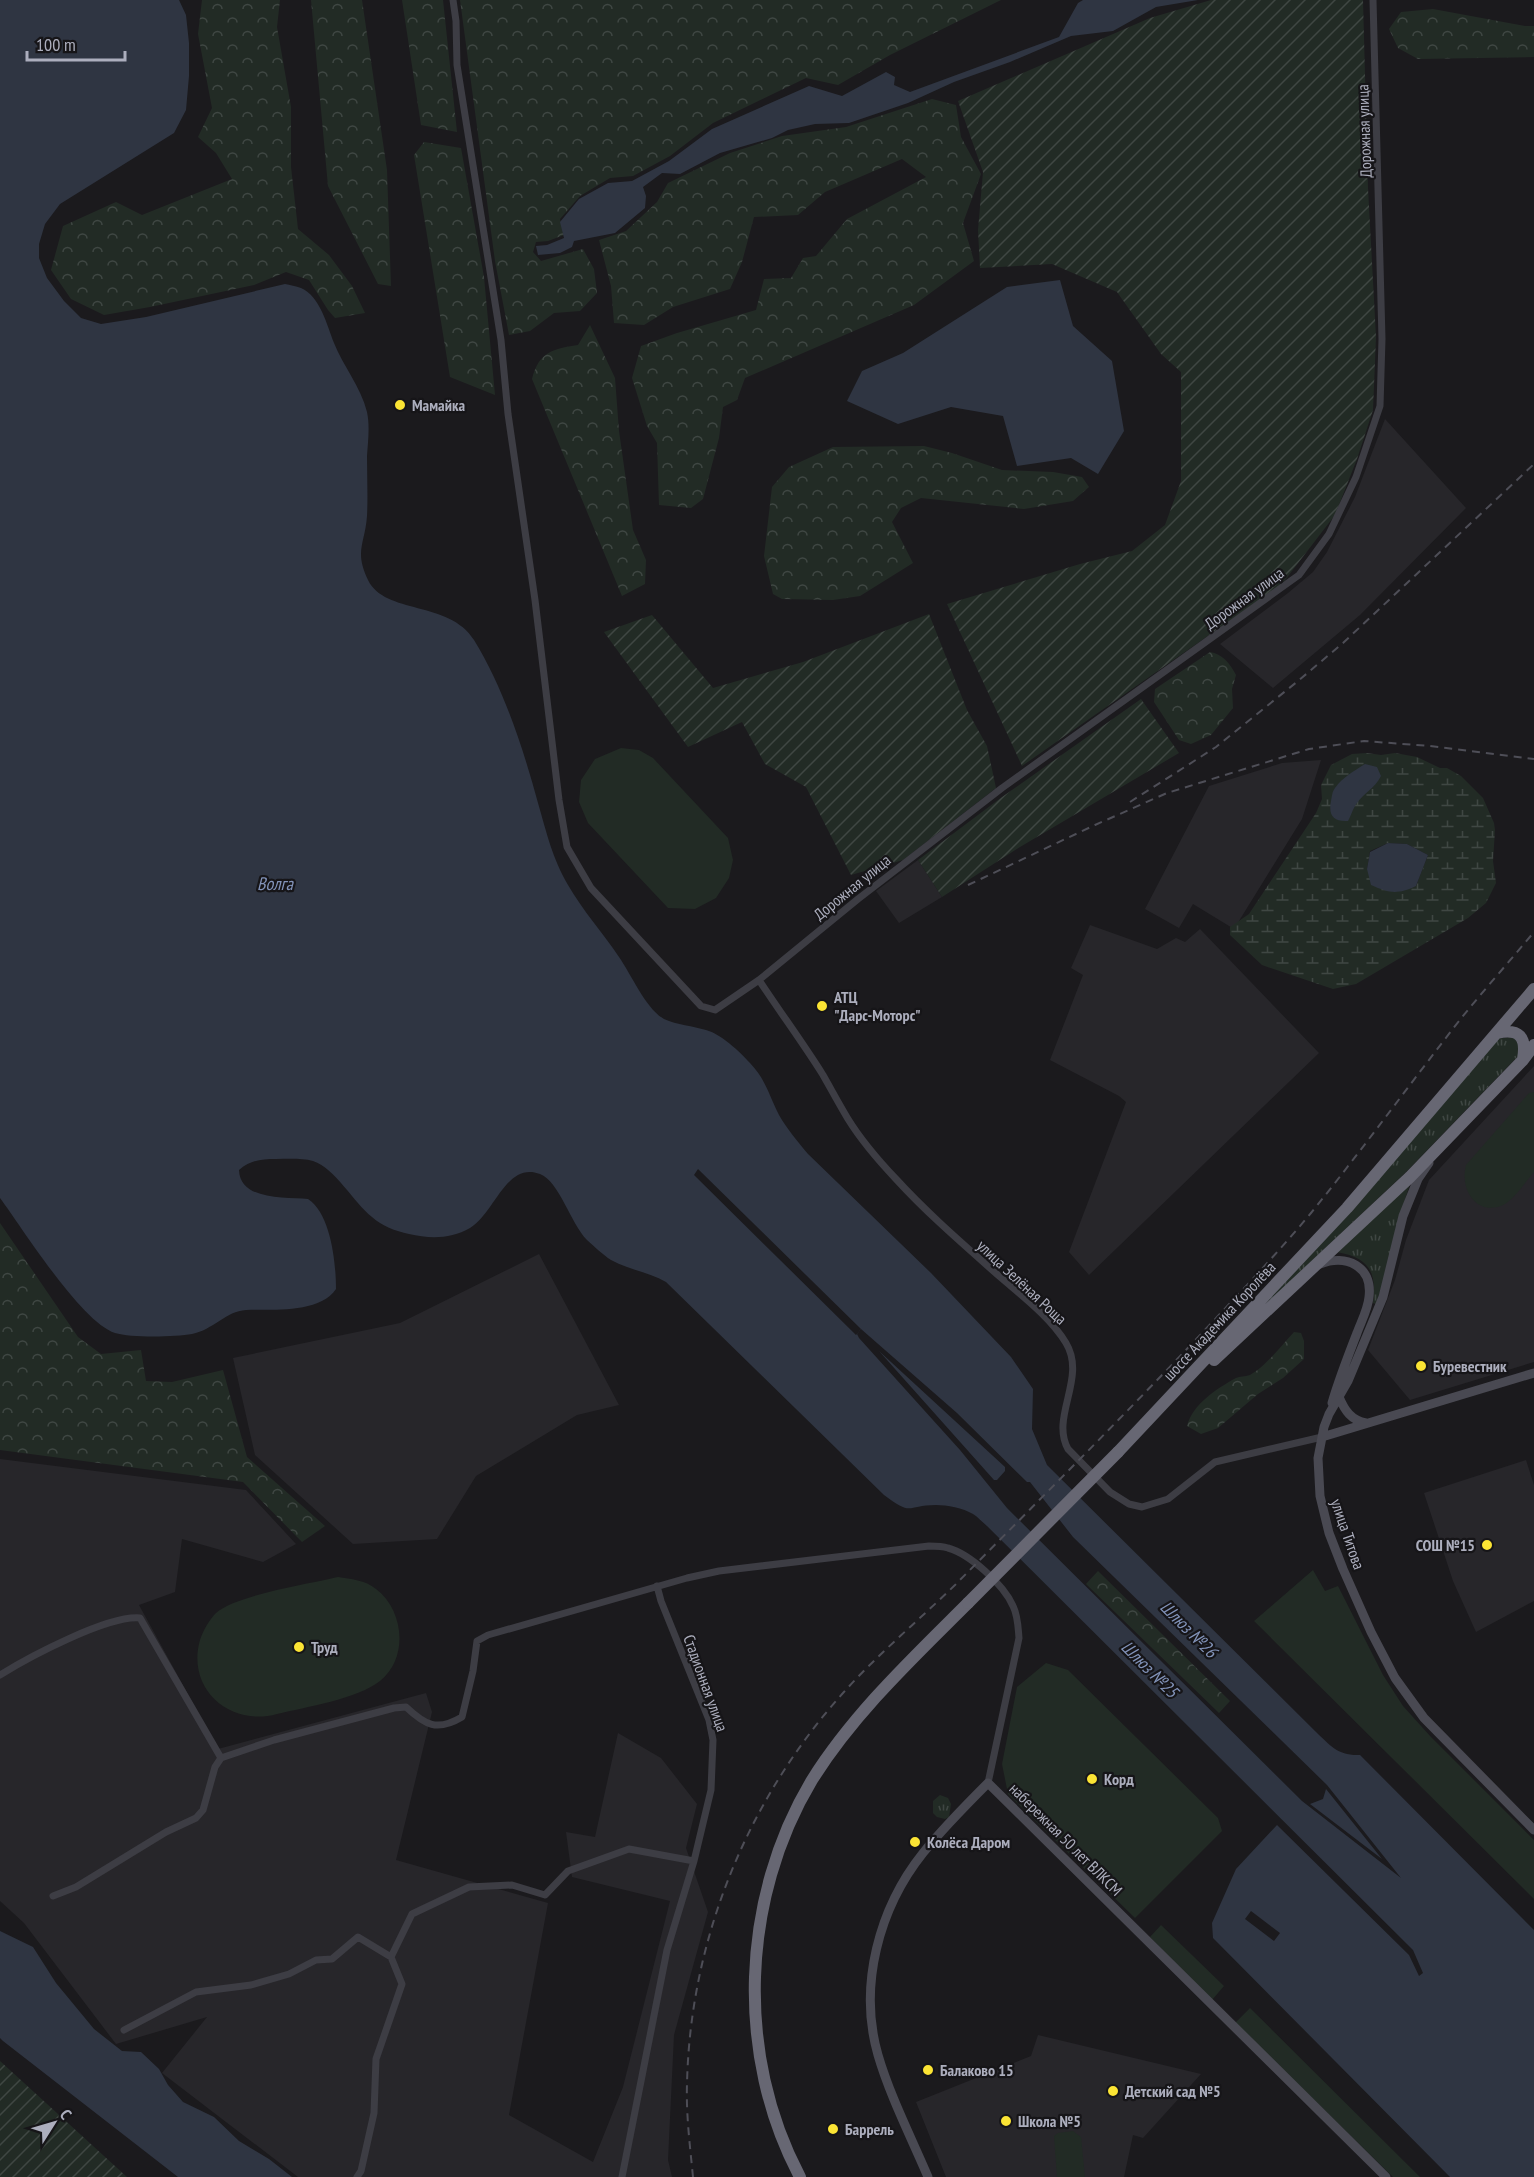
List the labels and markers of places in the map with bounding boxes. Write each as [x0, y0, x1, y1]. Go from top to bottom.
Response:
place label: Мамайка [412, 395, 465, 415]
marker: Мамайка [393, 398, 407, 412]
place label: АТЦ "Дарс-Моторс" [833, 987, 921, 1025]
marker: АТЦ "Дарс-Моторс" [815, 999, 829, 1013]
place label: Буревестник [1433, 1356, 1507, 1376]
marker: Буревестник [1414, 1359, 1428, 1373]
place label: СОШ №15 [1416, 1535, 1475, 1555]
marker: СОШ №15 [1480, 1538, 1494, 1552]
place label: Труд [311, 1637, 338, 1657]
marker: Труд [292, 1640, 306, 1654]
place label: Корд [1104, 1769, 1134, 1789]
marker: Корд [1085, 1772, 1099, 1786]
place label: Колёса Даром [927, 1832, 1010, 1852]
marker: Колёса Даром [908, 1835, 922, 1849]
place label: Балаково 15 [940, 2060, 1014, 2080]
marker: Балаково 15 [921, 2063, 935, 2077]
place label: Детский сад №5 [1125, 2081, 1221, 2101]
marker: Детский сад №5 [1106, 2084, 1120, 2098]
place label: Школа №5 [1018, 2111, 1081, 2131]
marker: Школа №5 [999, 2114, 1013, 2128]
place label: Баррель [845, 2119, 894, 2139]
marker: Баррель [826, 2122, 840, 2136]

